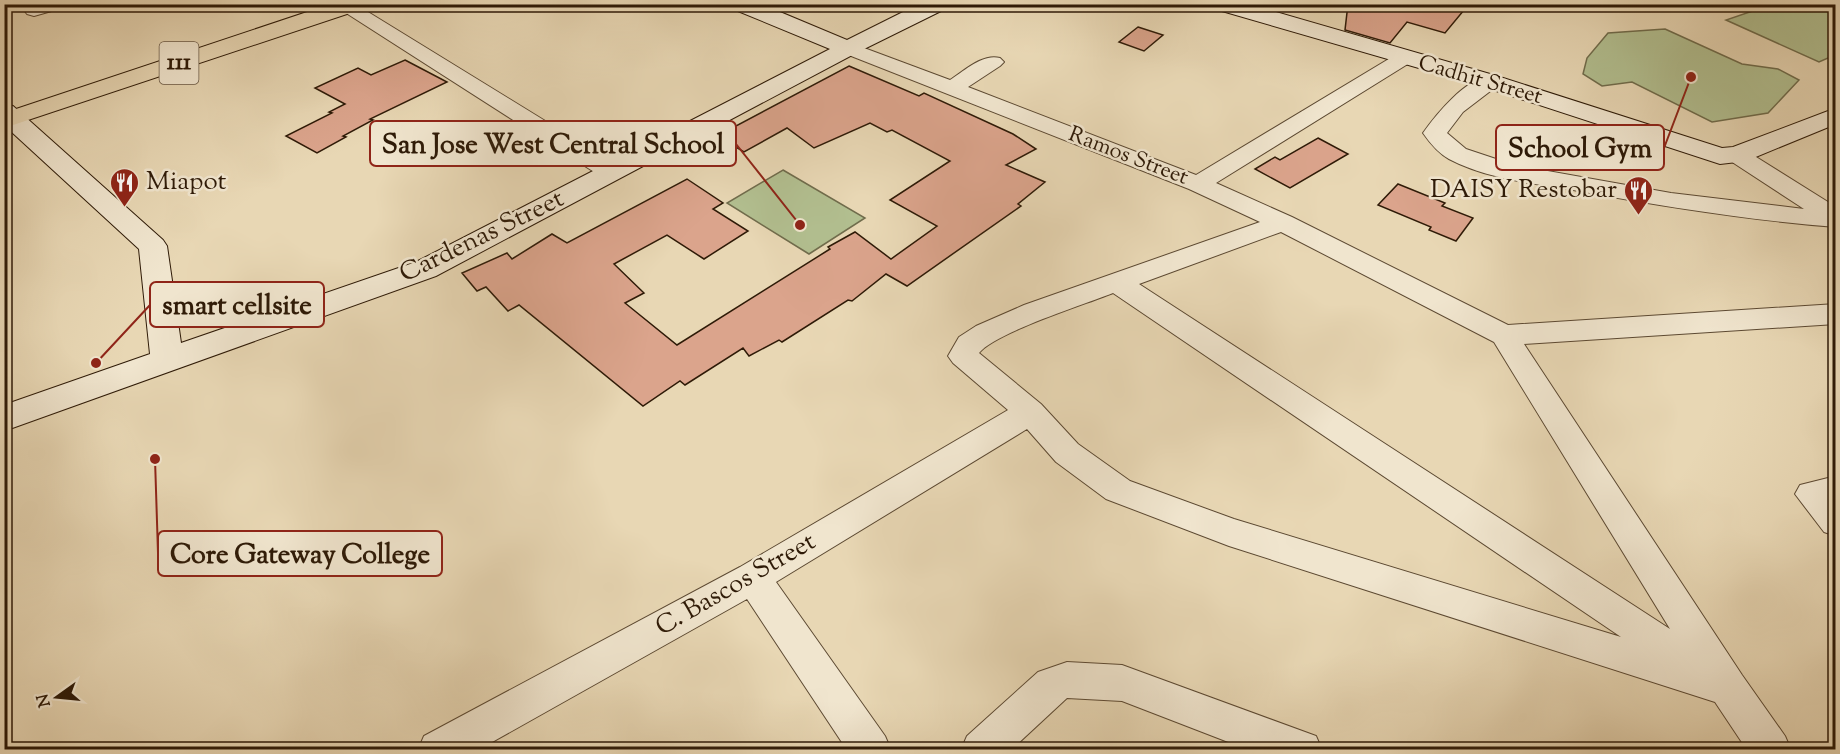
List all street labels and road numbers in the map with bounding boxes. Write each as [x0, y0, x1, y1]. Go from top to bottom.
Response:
road number: 111 [160, 42, 198, 84]
street label: Cadhit Street [1414, 48, 1546, 114]
street label: Ramos Street [1063, 119, 1193, 195]
street label: Cardenas Street [394, 181, 571, 293]
street label: C. Bascos Street [649, 524, 823, 646]

